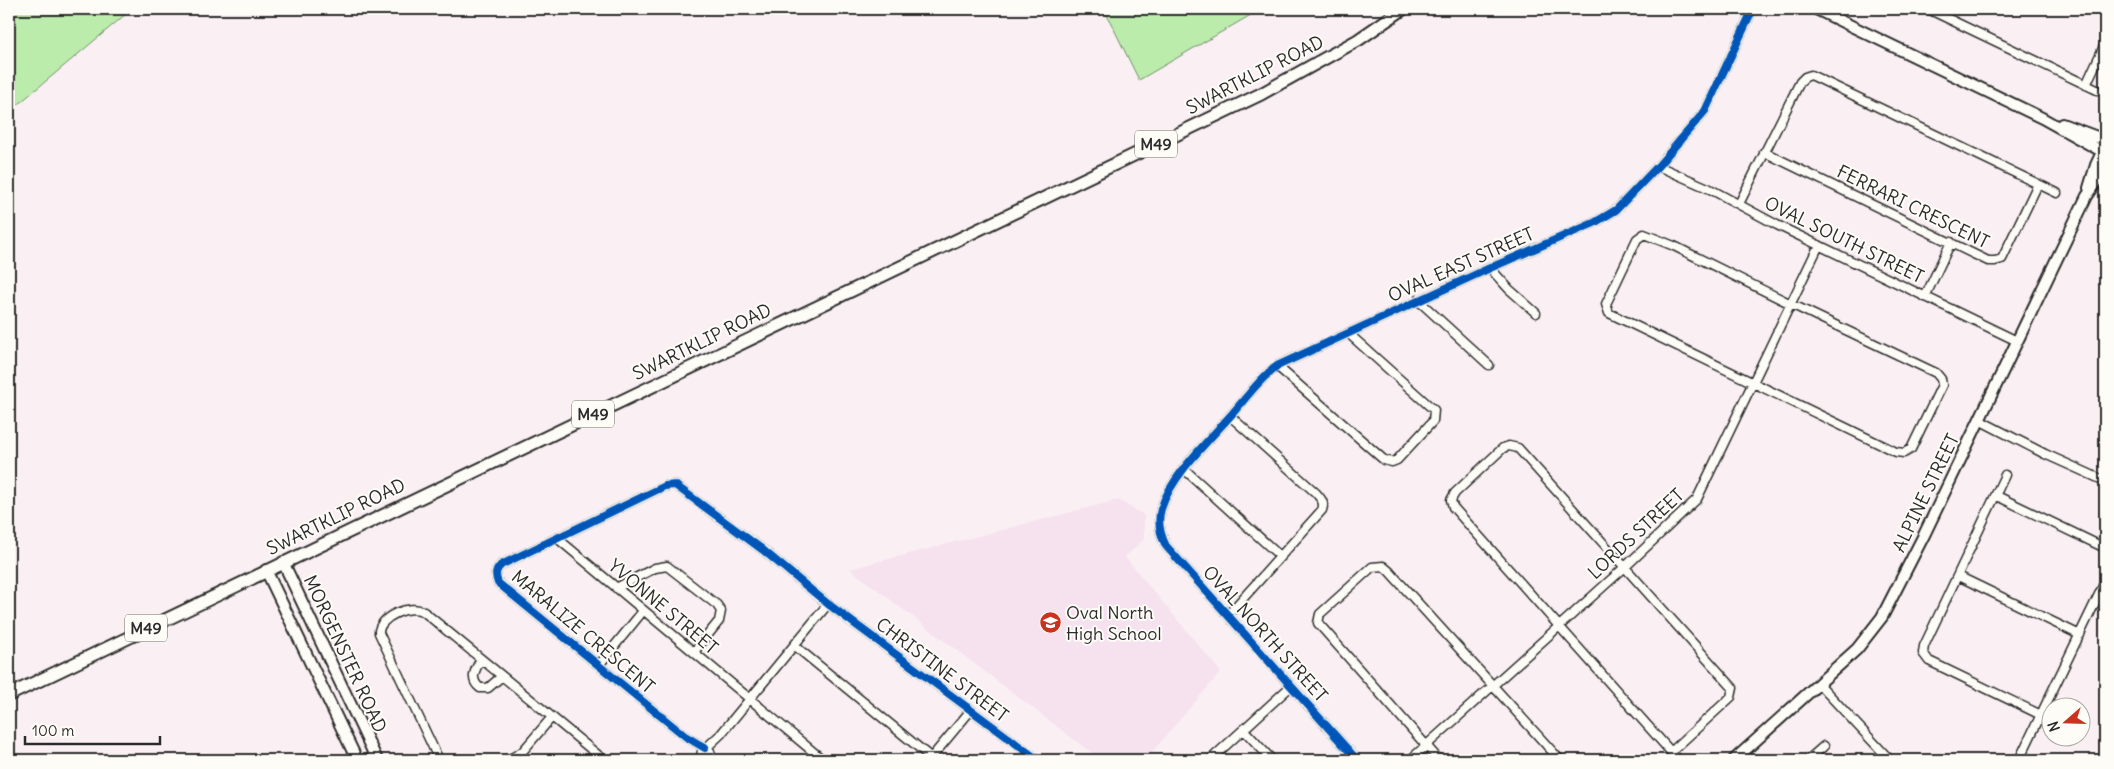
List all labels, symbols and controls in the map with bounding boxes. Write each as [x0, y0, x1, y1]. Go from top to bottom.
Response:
street label: SWARTKLIP ROAD [1182, 30, 1327, 119]
road number: M49 [1135, 130, 1177, 158]
street label: FERRARI CRESCENT [1833, 160, 1993, 253]
street label: OVAL SOUTH STREET [1761, 191, 1928, 288]
street label: OVAL EAST STREET [1384, 222, 1537, 307]
street label: SWARTKLIP ROAD [629, 298, 775, 385]
road number: M49 [572, 400, 614, 428]
street label: ALPINE STREET [1887, 430, 1964, 556]
street label: SWARTKLIP ROAD [263, 473, 409, 560]
street label: LORDS STREET [1583, 483, 1688, 584]
street label: YVONNE STREET [604, 554, 723, 659]
street label: OVAL NORTH STREET [1198, 561, 1333, 707]
street label: MARALIZE CRESCENT [507, 565, 660, 698]
street label: MORGENSTER ROAD [299, 571, 392, 736]
place label: Oval North High School [1066, 601, 1162, 645]
school or university icon: Oval North High School [1038, 611, 1062, 635]
street label: CHRISTINE STREET [872, 612, 1013, 727]
road number: M49 [125, 614, 167, 641]
north arrow [2042, 696, 2092, 746]
scale bar [25, 714, 160, 746]
text: N [2044, 719, 2064, 734]
text: 100 m [32, 721, 74, 740]

